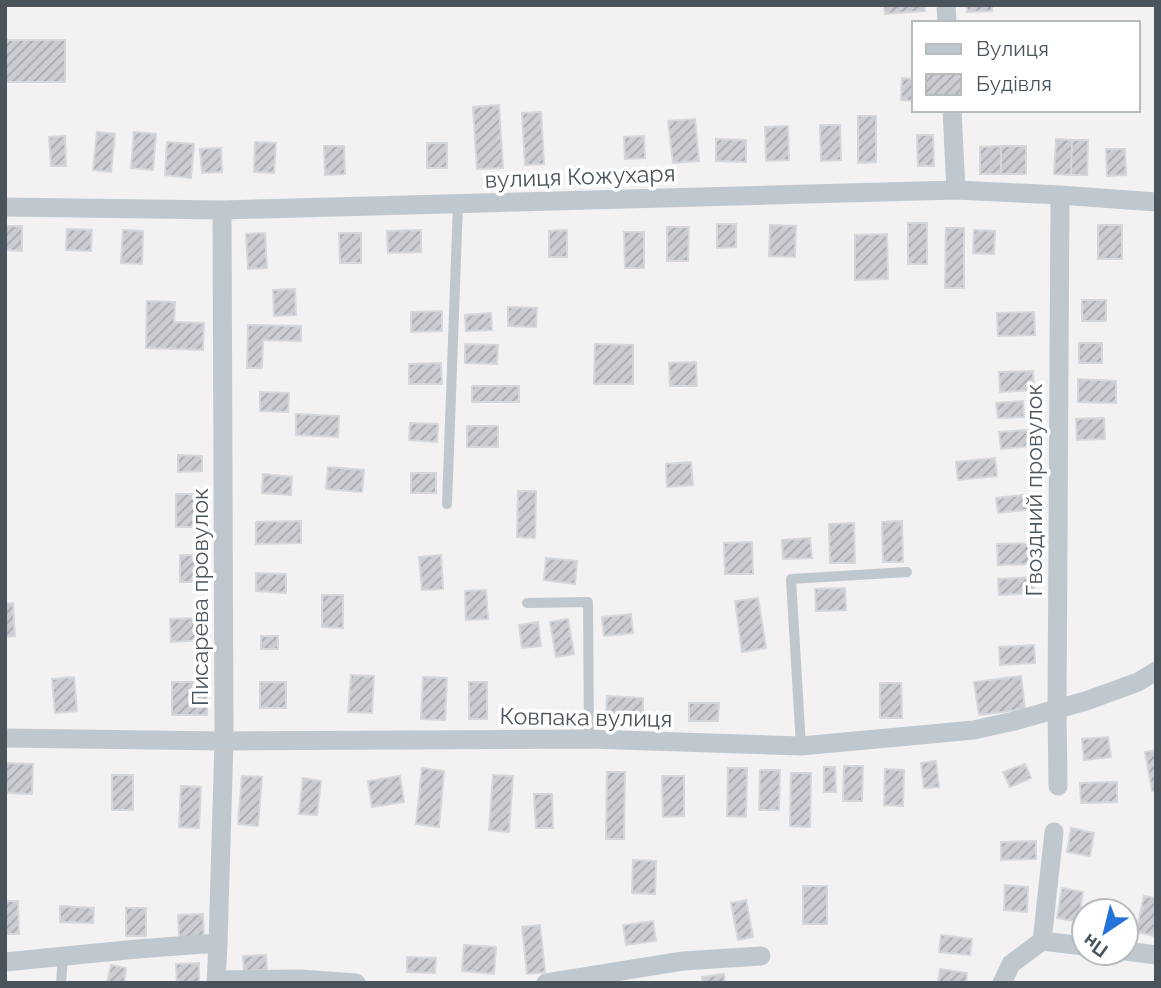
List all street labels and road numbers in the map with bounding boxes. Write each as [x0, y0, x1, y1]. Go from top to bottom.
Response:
street label: вулиця Кожухаря [484, 159, 676, 193]
street label: Гвоздний провулок [1020, 384, 1047, 596]
street label: Писарева провулок [186, 488, 213, 706]
street label: Ковпака вулиця [500, 702, 672, 732]

